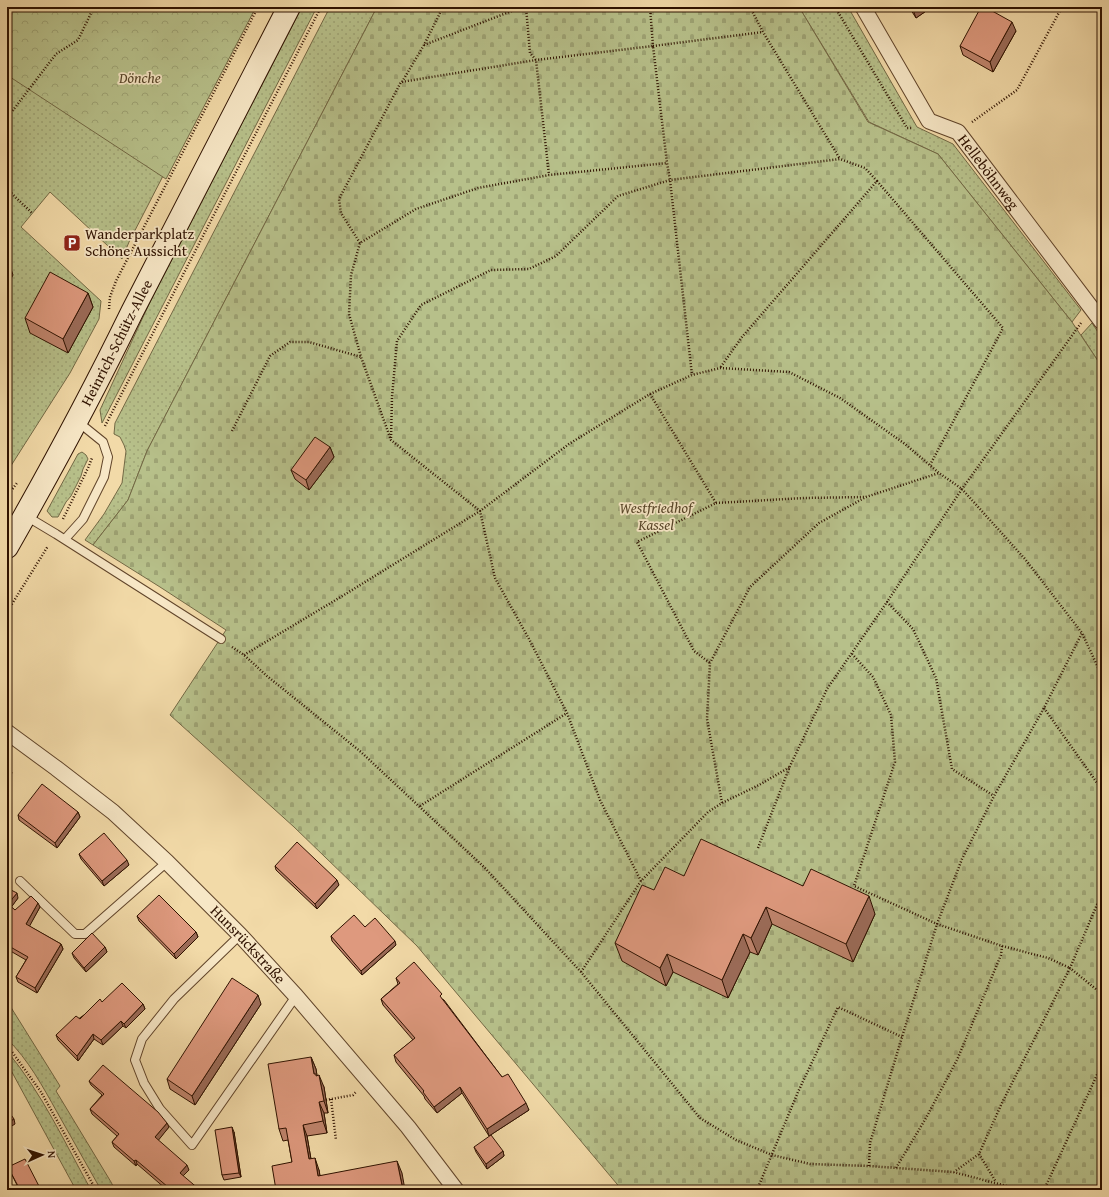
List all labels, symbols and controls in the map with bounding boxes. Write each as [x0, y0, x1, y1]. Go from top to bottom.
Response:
park label: Dönche [118, 67, 161, 88]
street label: Helleböhnweg [953, 130, 1025, 214]
place label: Wanderparkplatz Schöne Aussicht [85, 223, 195, 261]
parking icon: Wanderparkplatz Schöne Aussicht [62, 233, 82, 253]
street label: Heinrich-Schütz-Allee [75, 276, 157, 409]
park label: Westfriedhof Kassel [620, 497, 695, 535]
street label: Hunsrückstraße [206, 900, 291, 988]
north arrow [22, 1135, 62, 1175]
text: N [44, 1150, 60, 1159]

